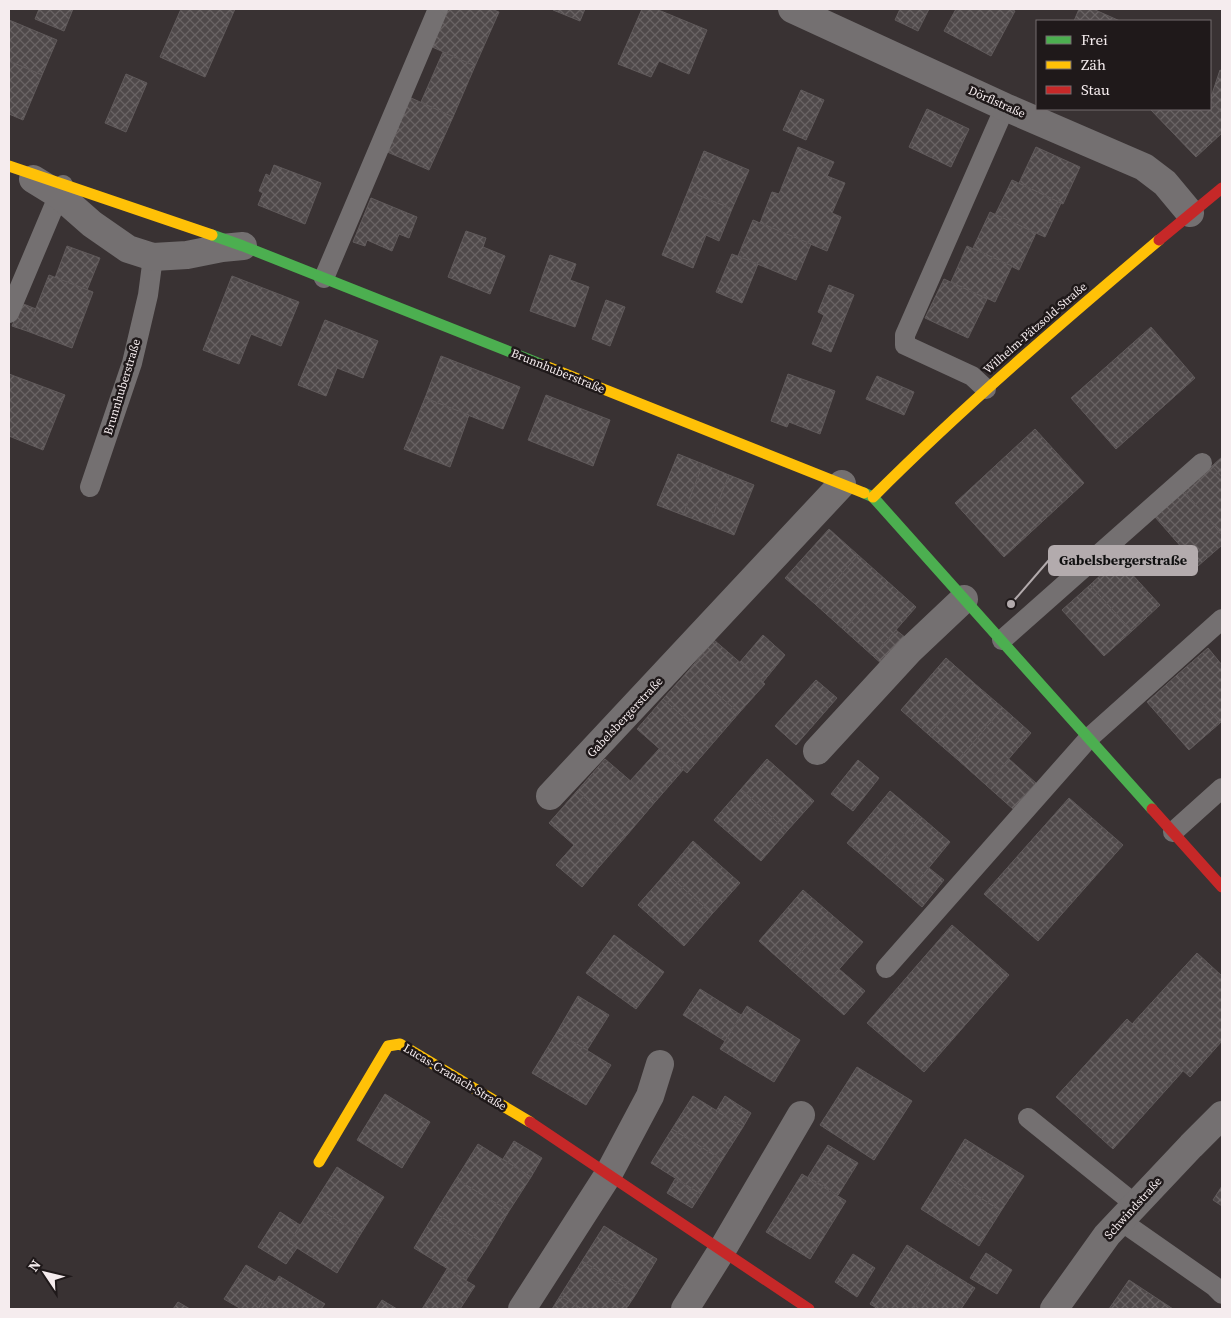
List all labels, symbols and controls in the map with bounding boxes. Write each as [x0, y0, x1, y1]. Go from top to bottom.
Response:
legend [1036, 20, 1211, 110]
text: Frei [1081, 29, 1108, 50]
text: Zäh [1081, 54, 1106, 75]
text: Stau [1081, 79, 1110, 100]
street label: Dörflstraße [966, 82, 1028, 122]
street label: Wilhelm-Pätzsold-Straße [980, 279, 1090, 377]
street label: Brunnhuberstraße [100, 337, 144, 437]
street label: Brunnhuberstraße [509, 345, 607, 397]
callout: Gabelsbergerstraße [1049, 546, 1197, 575]
text: Gabelsbergerstraße [1059, 550, 1187, 570]
street label: Gabelsbergerstraße [584, 673, 666, 761]
street label: Lucas-Cranach-Straße [400, 1040, 510, 1114]
street label: Schwindstraße [1101, 1173, 1165, 1243]
north arrow [20, 1248, 70, 1298]
text: N [23, 1256, 45, 1275]

